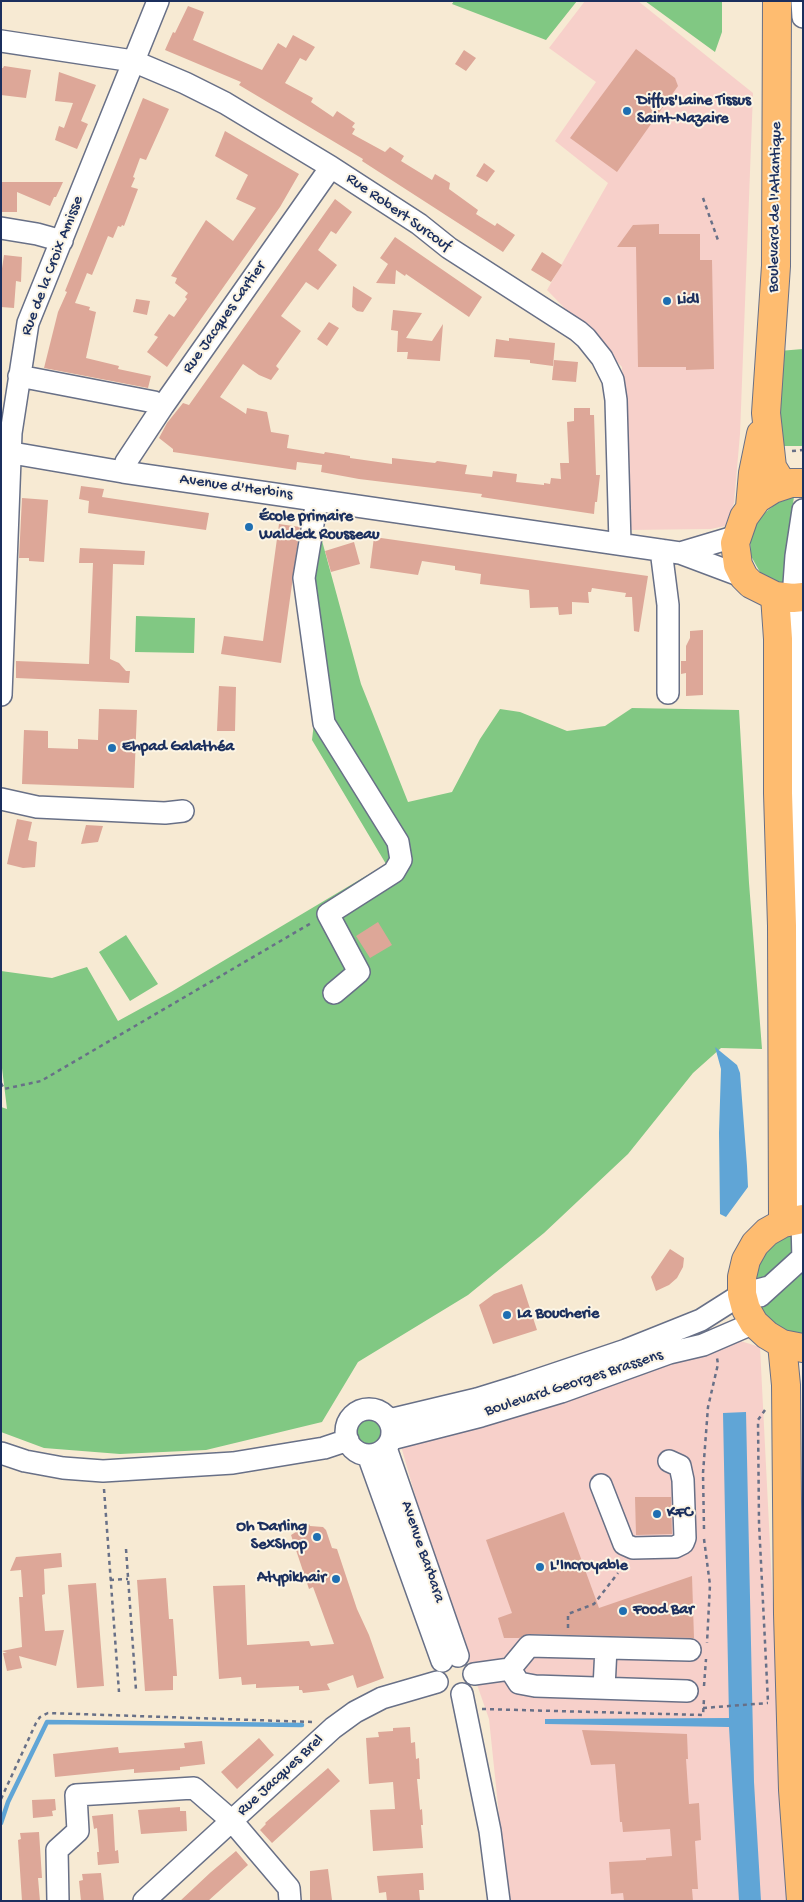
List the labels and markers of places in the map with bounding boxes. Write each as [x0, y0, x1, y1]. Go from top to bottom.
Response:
place label: Diffus'Laine Tissus Saint-Nazaire [637, 92, 751, 130]
marker: Diffus'Laine Tissus Saint-Nazaire [621, 105, 633, 117]
place label: Lidl [677, 291, 699, 311]
marker: Lidl [661, 295, 673, 307]
place label: École primaire Waldeck Rousseau [259, 508, 380, 546]
marker: École primaire Waldeck Rousseau [243, 521, 255, 533]
place label: Ehpad Galathéa [122, 738, 234, 758]
marker: Ehpad Galathéa [106, 742, 118, 754]
place label: La Boucherie [517, 1305, 599, 1325]
marker: La Boucherie [501, 1309, 513, 1321]
place label: KFC [667, 1504, 693, 1524]
marker: KFC [651, 1508, 663, 1520]
place label: Oh Darling SexShop [236, 1518, 307, 1556]
marker: Oh Darling SexShop [311, 1531, 323, 1543]
place label: L'Incroyable [550, 1557, 628, 1577]
marker: L'Incroyable [534, 1561, 546, 1573]
place label: Atypikhair [257, 1569, 326, 1589]
marker: Atypikhair [330, 1573, 342, 1585]
place label: Food Bar [633, 1601, 694, 1621]
marker: Food Bar [617, 1605, 629, 1617]

